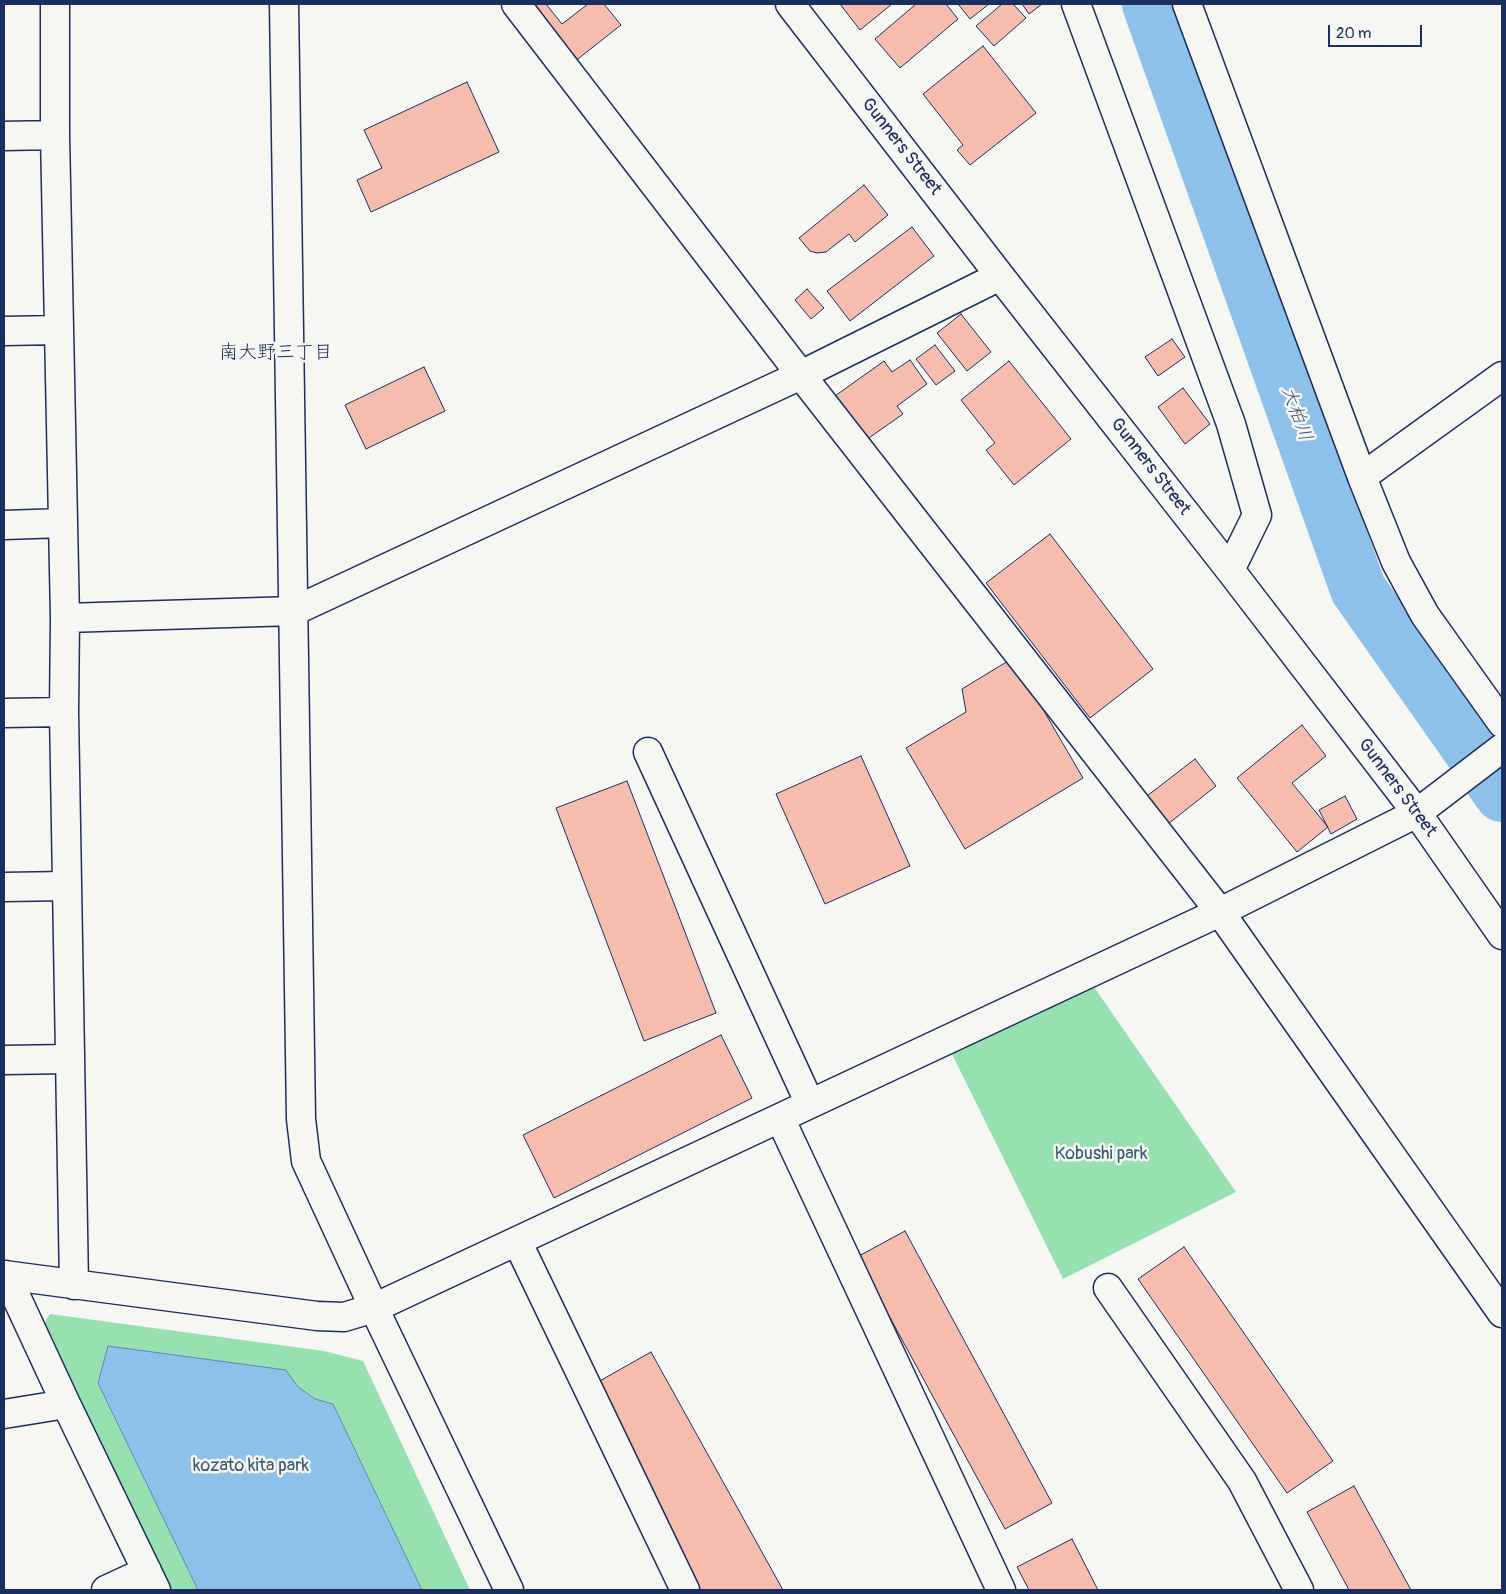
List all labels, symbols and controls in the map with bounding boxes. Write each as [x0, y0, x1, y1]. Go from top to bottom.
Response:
scale bar [1331, 15, 1425, 47]
text: 20 m [1336, 24, 1371, 43]
street label: Gunners Street [856, 94, 946, 200]
district label: 南大野三丁目 [219, 342, 333, 364]
water label: 大柏川 [1276, 383, 1316, 445]
street label: Gunners Street [1105, 414, 1195, 520]
street label: Gunners Street [1353, 735, 1441, 841]
park label: Kobushi park [1055, 1143, 1147, 1165]
park label: kozato kita park [193, 1455, 309, 1477]

